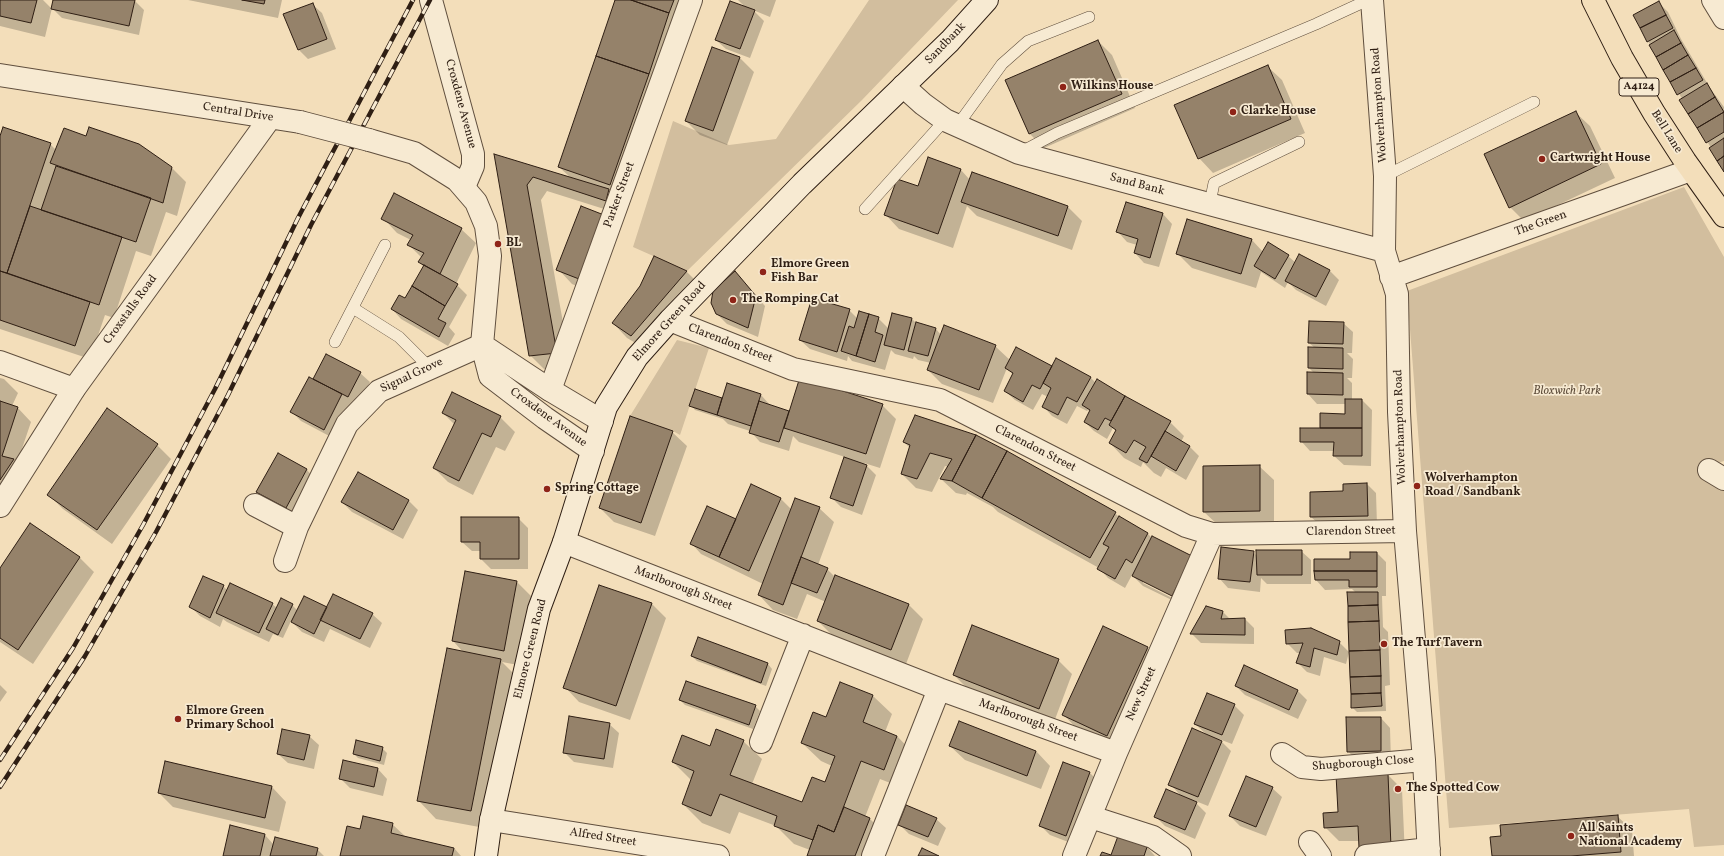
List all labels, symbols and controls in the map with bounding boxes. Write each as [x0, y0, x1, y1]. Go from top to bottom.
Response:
street label: Sandbank [922, 20, 970, 68]
street label: Wolverhampton Road [1369, 47, 1391, 163]
street label: Croxdene Avenue [441, 58, 479, 150]
road number: A4124 [1619, 78, 1659, 96]
place label: Wilkins House [1071, 80, 1153, 94]
marker: Wilkins House [1058, 82, 1068, 92]
street label: Central Drive [202, 100, 274, 126]
place label: Clarke House [1241, 105, 1316, 119]
marker: Clarke House [1228, 107, 1238, 117]
street label: Bell Lane [1647, 108, 1685, 156]
place label: Cartwright House [1550, 152, 1650, 166]
marker: Cartwright House [1537, 154, 1547, 164]
street label: Parker Street [601, 160, 639, 230]
street label: Sand Bank [1108, 171, 1166, 199]
street label: The Green [1513, 208, 1569, 240]
place label: BL [506, 237, 521, 251]
marker: BL [493, 239, 503, 249]
place label: Elmore Green Fish Bar [771, 258, 849, 286]
marker: Elmore Green Fish Bar [758, 267, 768, 277]
street label: Croxstalls Road [101, 272, 161, 348]
street label: Elmore Green Road [630, 279, 710, 365]
place label: The Romping Cat [741, 293, 839, 307]
marker: The Romping Cat [728, 295, 738, 305]
street label: Clarendon Street [686, 321, 774, 367]
street label: Signal Grove [378, 355, 446, 397]
street label: Wolverhampton Road [1392, 369, 1410, 485]
street label: Croxdene Avenue [507, 385, 589, 451]
park label: Bloxwich Park [1533, 385, 1601, 399]
street label: Clarendon Street [992, 422, 1078, 476]
place label: Wolverhampton Road / Sandbank [1425, 472, 1521, 500]
marker: Wolverhampton Road / Sandbank [1412, 481, 1422, 491]
place label: Spring Cottage [555, 482, 639, 496]
marker: Spring Cottage [542, 484, 552, 494]
street label: Clarendon Street [1306, 524, 1396, 540]
street label: Marlborough Street [632, 564, 734, 614]
street label: Elmore Green Road [512, 597, 550, 701]
place label: The Turf Tavern [1392, 637, 1482, 651]
marker: The Turf Tavern [1379, 639, 1389, 649]
street label: New Street [1124, 665, 1160, 723]
street label: Marlborough Street [977, 696, 1079, 746]
place label: Elmore Green Primary School [186, 705, 274, 733]
marker: Elmore Green Primary School [173, 714, 183, 724]
street label: Shugborough Close [1312, 753, 1414, 775]
place label: The Spotted Cow [1406, 782, 1499, 796]
marker: The Spotted Cow [1393, 784, 1403, 794]
place label: All Saints National Academy [1579, 822, 1682, 850]
street label: Alfred Street [569, 826, 637, 850]
marker: All Saints National Academy [1566, 831, 1576, 841]

